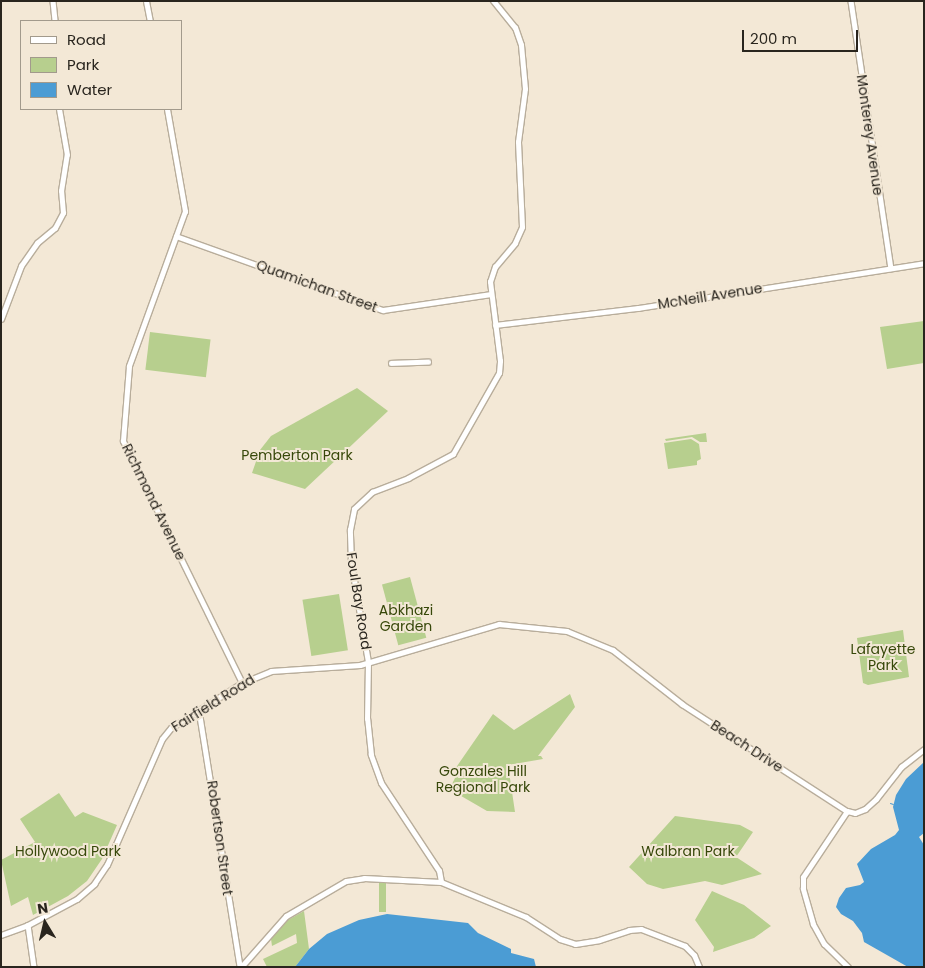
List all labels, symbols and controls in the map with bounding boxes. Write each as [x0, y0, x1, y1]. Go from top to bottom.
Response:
legend [20, 20, 182, 110]
scale bar [745, 20, 861, 52]
text: 200 m [750, 28, 797, 49]
text: Road [67, 29, 106, 50]
text: Park [67, 54, 99, 75]
street label: Monterey Avenue [853, 74, 887, 196]
text: Water [67, 79, 112, 100]
street label: Quamichan Street [254, 256, 380, 316]
street label: McNeill Avenue [656, 279, 764, 313]
street label: Richmond Avenue [118, 441, 190, 563]
park label: Pemberton Park [241, 447, 353, 463]
street label: Foul Bay Road [343, 551, 375, 651]
park label: Abkhazi Garden [379, 602, 433, 634]
park label: Lafayette Park [850, 641, 916, 674]
street label: Fairfield Road [168, 671, 258, 735]
street label: Beach Drive [708, 716, 786, 776]
park label: Gonzales Hill Regional Park [436, 763, 530, 796]
street label: Robertson Street [204, 779, 236, 897]
park label: Hollywood Park [15, 843, 121, 859]
park label: Walbran Park [641, 843, 735, 859]
text: N [36, 897, 49, 919]
north arrow [20, 898, 70, 948]

